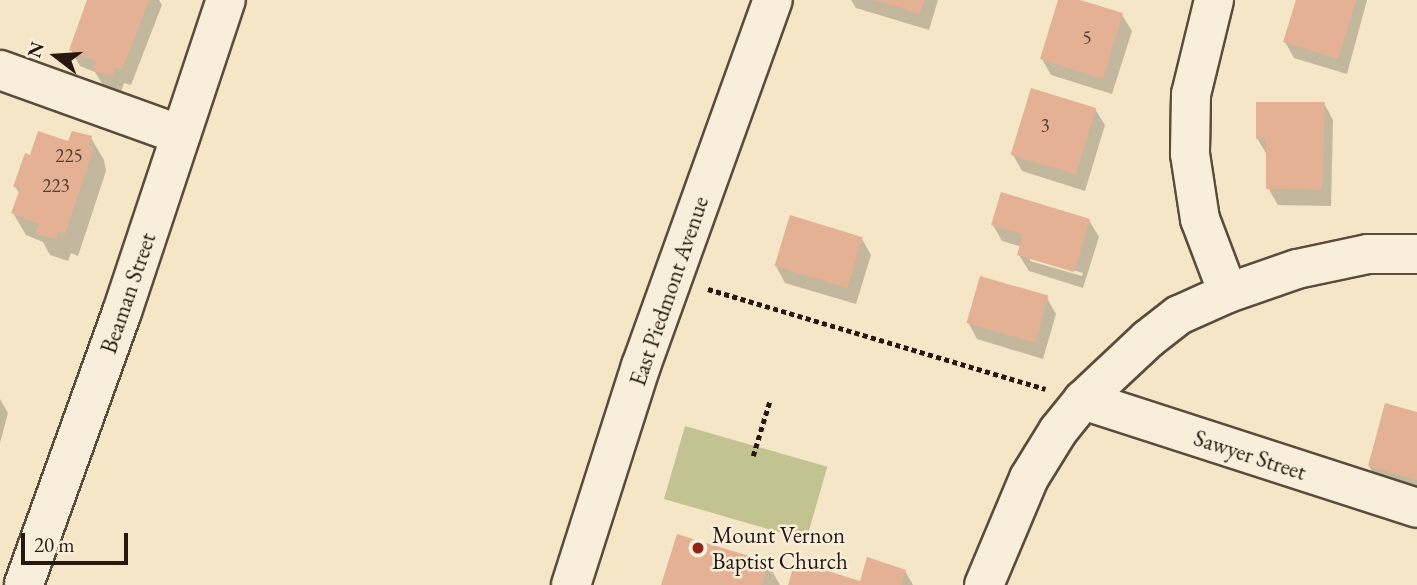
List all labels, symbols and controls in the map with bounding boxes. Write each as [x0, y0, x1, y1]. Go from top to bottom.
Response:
north arrow [21, 21, 91, 91]
house number: 5 [1082, 27, 1092, 49]
text: N [21, 39, 50, 61]
house number: 3 [1040, 115, 1050, 137]
house number: 225 [55, 145, 83, 167]
house number: 223 [42, 175, 70, 197]
street label: East Piedmont Avenue [624, 193, 714, 389]
street label: Beaman Street [94, 229, 162, 357]
street label: Sawyer Street [1190, 424, 1310, 486]
scale bar [24, 518, 131, 562]
place label: Mount Vernon Baptist Church [712, 521, 848, 575]
text: 20 m [34, 531, 75, 558]
marker: Mount Vernon Baptist Church [690, 540, 706, 556]

